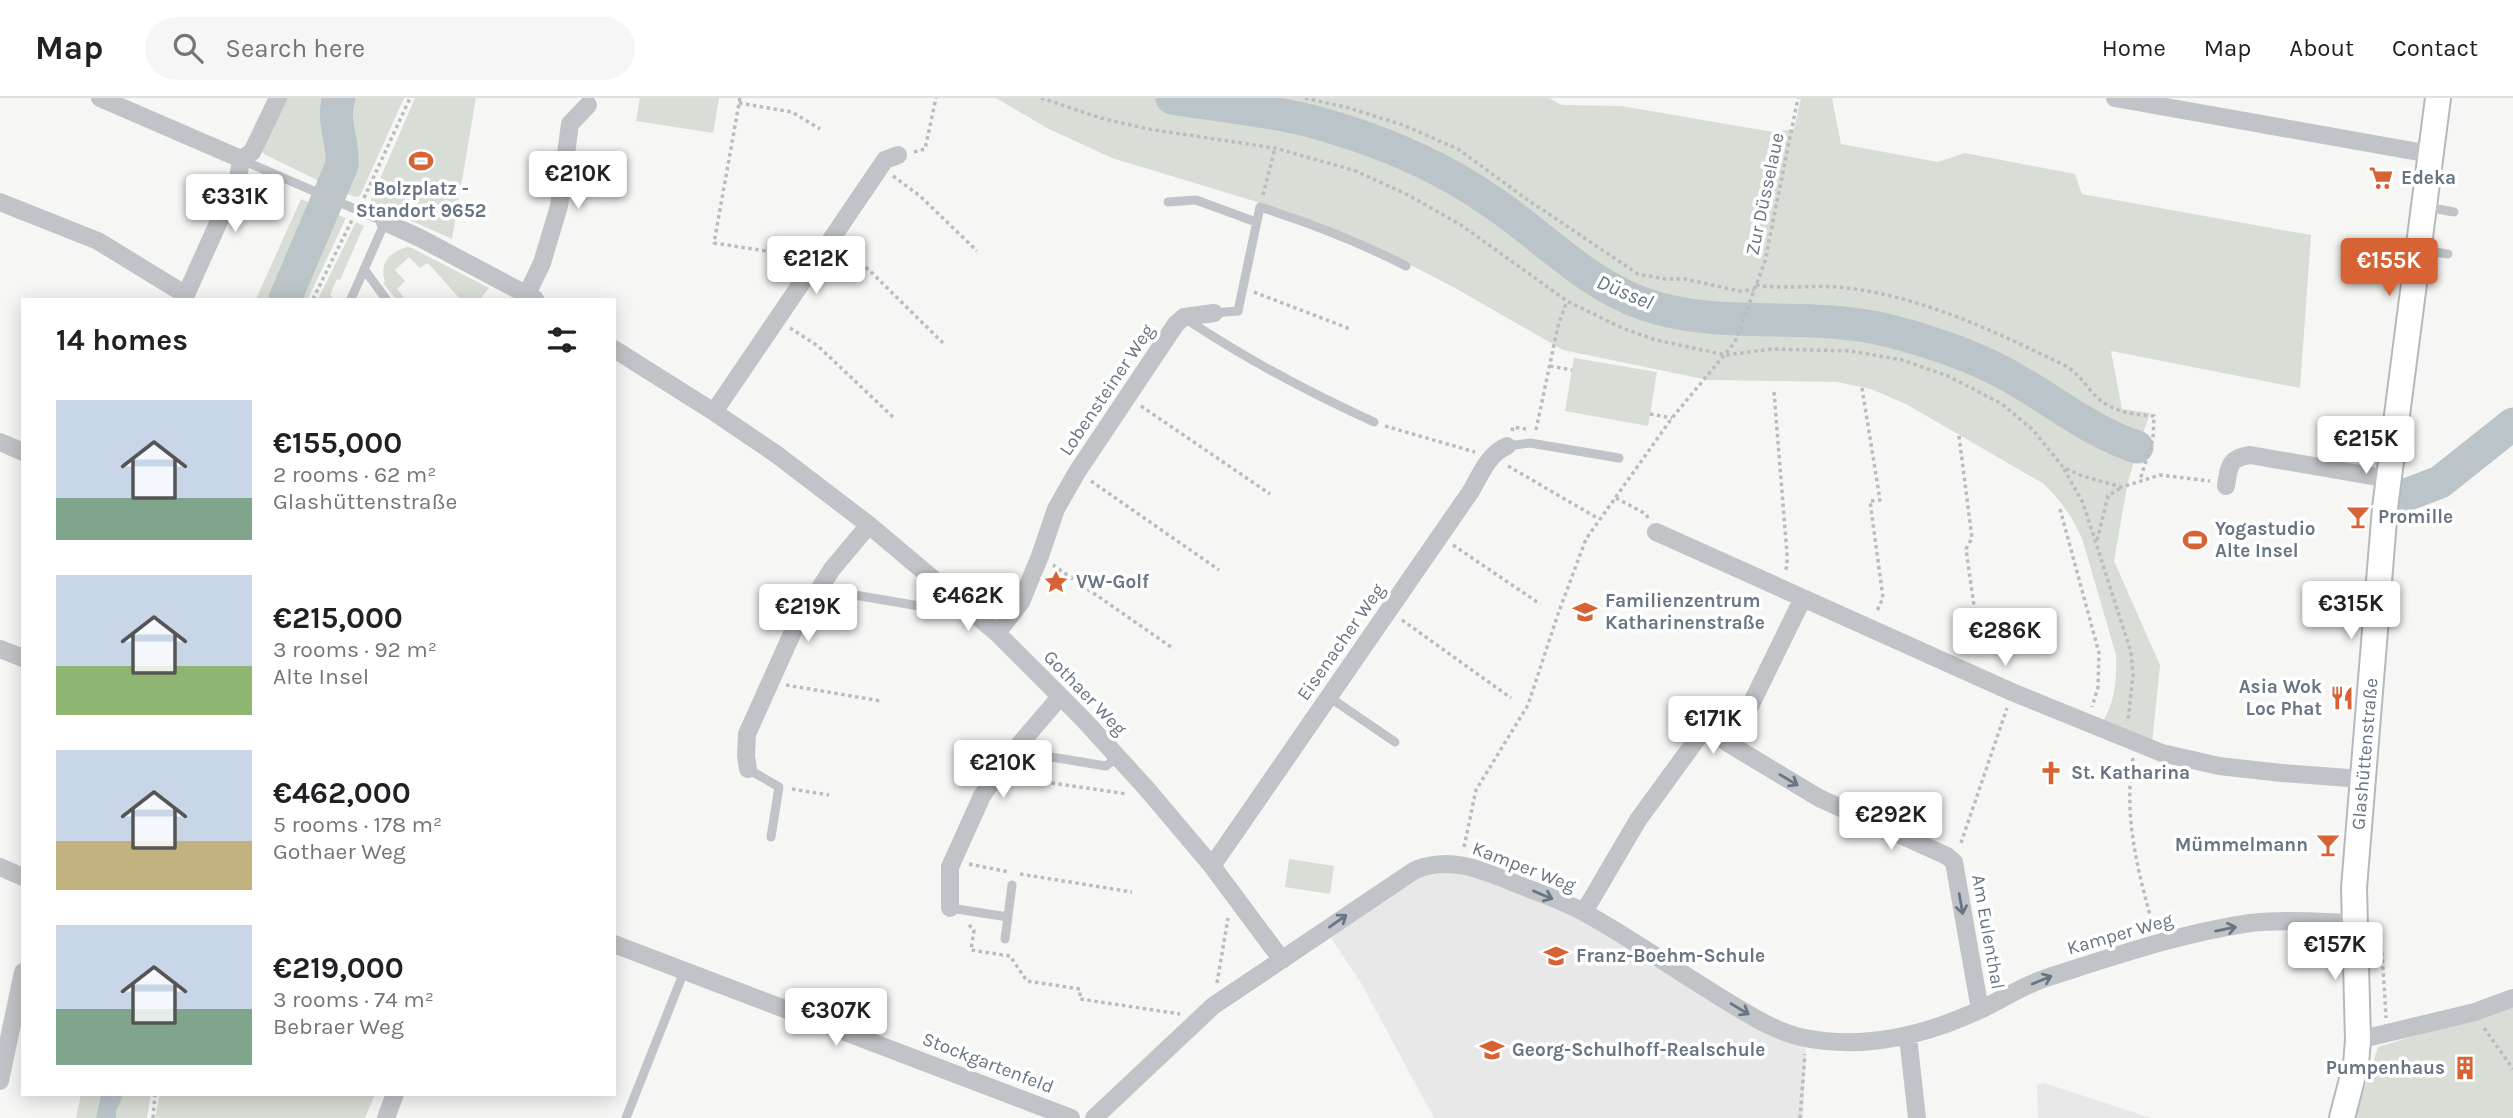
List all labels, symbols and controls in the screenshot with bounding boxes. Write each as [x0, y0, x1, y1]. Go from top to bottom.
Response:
search box [145, 17, 635, 80]
text: Map [35, 29, 103, 67]
icon: search [169, 29, 207, 67]
text: Search here [225, 33, 365, 64]
text: Home [2102, 34, 2166, 62]
text: Map [2204, 34, 2251, 62]
text: About [2289, 34, 2354, 62]
text: Contact [2392, 34, 2478, 62]
street label: Zur Düsselaue [1741, 131, 1789, 257]
sports icon: Bolzplatz - Standort 9652 [407, 147, 435, 175]
pin: €210K [529, 152, 627, 211]
text: €210K [545, 160, 611, 187]
supermarket icon: Edeka [2367, 164, 2395, 192]
place label: Edeka [2401, 167, 2456, 189]
pin: €331K [186, 174, 284, 234]
place label: Bolzplatz - Standort 9652 [356, 178, 486, 222]
text: €331K [202, 183, 268, 210]
pin: €212K [767, 236, 865, 296]
pin: €155K [2340, 238, 2438, 298]
text: €212K [783, 245, 849, 272]
text: €155K [2357, 247, 2421, 274]
water label: Düssel [1593, 269, 1657, 315]
street label: Lobensteiner Weg [1055, 320, 1159, 460]
icon: filters [543, 321, 581, 359]
text: 14 homes [56, 322, 188, 358]
pin: €215K [2317, 416, 2415, 476]
text: €155,000 [273, 425, 402, 461]
text: €215K [2333, 425, 2399, 452]
icon: home [112, 428, 196, 512]
text: 2 rooms · 62 m² [273, 461, 437, 488]
text: Glashüttenstraße [273, 488, 457, 515]
bar icon: Promille [2344, 503, 2372, 531]
place label: Promille [2378, 506, 2453, 528]
place label: Yogastudio Alte Insel [2215, 518, 2316, 562]
sports icon: Yogastudio Alte Insel [2181, 526, 2209, 554]
place icon: VW-Golf [1042, 568, 1070, 596]
place label: VW-Golf [1076, 571, 1150, 593]
pin: €462K [919, 574, 1017, 633]
street label: Eisenacher Weg [1293, 579, 1390, 705]
text: €462K [932, 582, 1004, 609]
pin: €315K [2302, 582, 2400, 641]
pin: €219K [759, 584, 857, 644]
place label: Familienzentrum Katharinenstraße [1605, 590, 1765, 634]
text: €315K [2318, 590, 2384, 617]
text: €219K [775, 593, 841, 620]
school or university icon: Familienzentrum Katharinenstraße [1571, 598, 1599, 626]
text: €215,000 [273, 600, 403, 636]
icon: home [112, 603, 196, 687]
pin: €286K [1956, 608, 2054, 668]
text: €286K [1969, 617, 2041, 644]
text: 3 rooms · 92 m² [273, 636, 437, 663]
street label: Gothaer Weg [1039, 646, 1131, 740]
text: Alte Insel [273, 663, 369, 690]
place label: Asia Wok Loc Phat [2239, 676, 2322, 720]
street label: Glashüttenstraße [2347, 677, 2383, 831]
restaurant icon: Asia Wok Loc Phat [2328, 684, 2356, 712]
pin: €171K [1664, 696, 1762, 756]
text: €171K [1684, 705, 1742, 732]
pin: €210K [954, 740, 1052, 800]
text: €210K [970, 749, 1036, 776]
church icon: St. Katharina [2037, 759, 2065, 787]
place label: St. Katharina [2071, 762, 2190, 784]
one-way arrow [1779, 773, 1799, 787]
text: €462,000 [273, 775, 411, 811]
icon: home [112, 778, 196, 862]
pin: €292K [1842, 792, 1940, 852]
text: €292K [1855, 801, 1927, 828]
text: 5 rooms · 178 m² [273, 811, 442, 838]
bar icon: Mümmelmann [2314, 831, 2342, 859]
place label: Mümmelmann [2175, 834, 2308, 856]
street label: Kamper Weg [1469, 837, 1579, 897]
text: Gothaer Weg [273, 838, 406, 865]
street label: Am Eulenthal [1967, 873, 2009, 991]
one-way arrow [1532, 889, 1553, 902]
one-way arrow [1955, 892, 1969, 915]
street label: Kamper Weg [2065, 908, 2176, 960]
one-way arrow [1328, 914, 1347, 928]
one-way arrow [2214, 921, 2237, 935]
pin: €157K [2286, 922, 2384, 982]
text: €157K [2304, 931, 2366, 958]
school or university icon: Franz-Boehm-Schule [1542, 942, 1570, 970]
place label: Franz-Boehm-Schule [1576, 945, 1765, 967]
text: €219,000 [273, 950, 404, 986]
icon: home [112, 953, 196, 1037]
one-way arrow [2031, 973, 2052, 986]
text: 3 rooms · 74 m² [273, 986, 434, 1013]
pin: €307K [787, 988, 885, 1048]
text: €307K [801, 997, 871, 1024]
one-way arrow [1729, 1002, 1749, 1016]
text: Bebraer Weg [273, 1013, 404, 1040]
street label: Stockgartenfeld [919, 1028, 1057, 1098]
school or university icon: Georg-Schulhoff-Realschule [1478, 1036, 1506, 1064]
place label: Georg-Schulhoff-Realschule [1512, 1039, 1765, 1061]
building icon: Pumpenhaus [2451, 1054, 2479, 1082]
place label: Pumpenhaus [2326, 1057, 2445, 1079]

